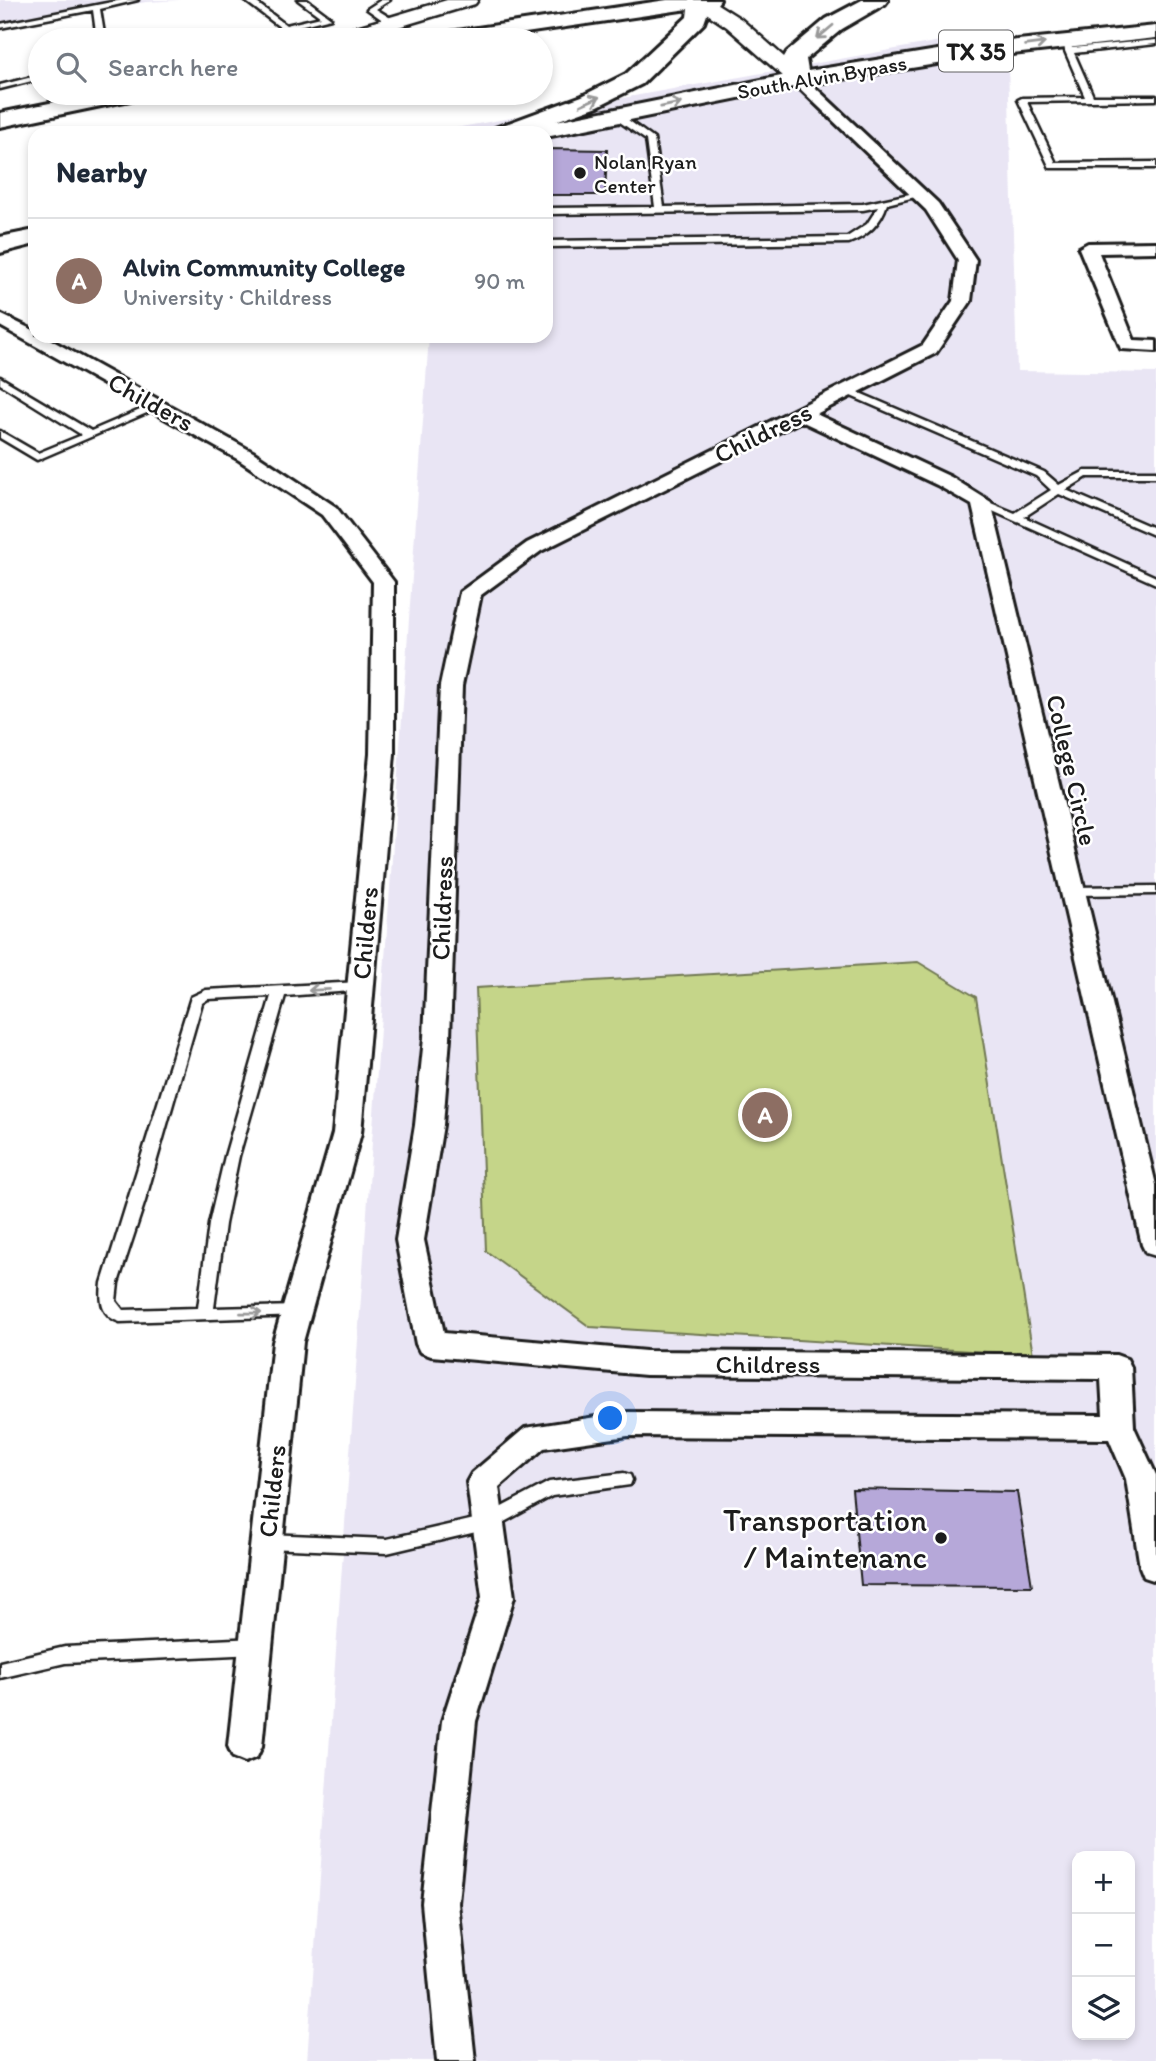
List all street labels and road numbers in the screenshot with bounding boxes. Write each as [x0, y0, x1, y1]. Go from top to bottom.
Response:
road number: TX 35 [939, 31, 1013, 72]
street label: South Alvin Bypass [735, 50, 909, 104]
street label: Childers [103, 365, 199, 439]
street label: Childress [709, 396, 817, 470]
street label: College Circle [1039, 691, 1105, 849]
street label: Childress [424, 855, 460, 961]
street label: Childers [345, 885, 385, 981]
street label: Childress [716, 1348, 820, 1380]
street label: Childers [251, 1443, 293, 1539]

